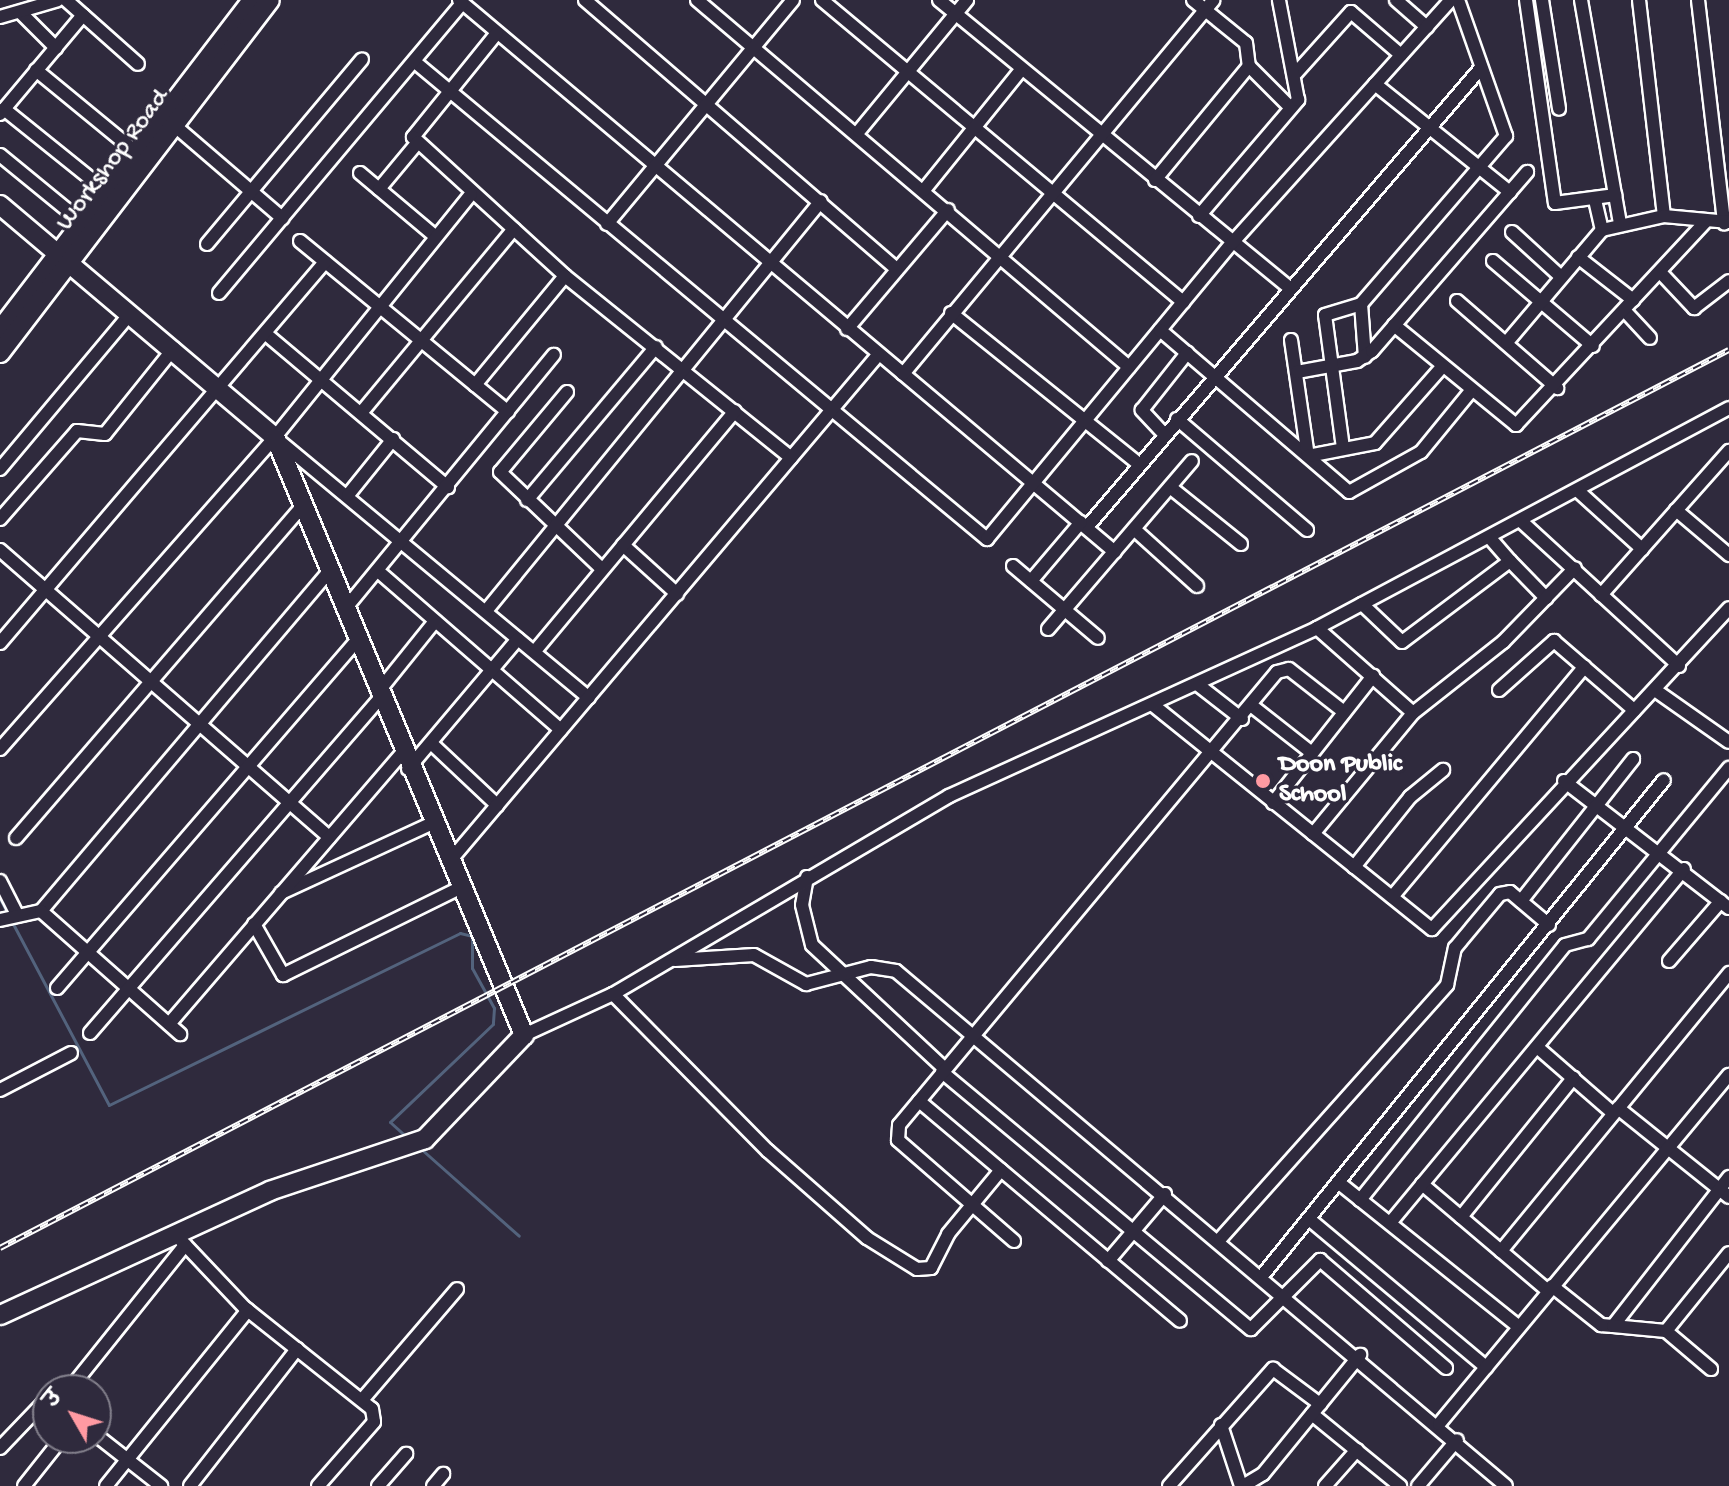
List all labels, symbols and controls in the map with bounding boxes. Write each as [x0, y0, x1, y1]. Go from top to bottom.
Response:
street label: Workshop Road [51, 84, 177, 238]
place label: Doon Public School [1279, 750, 1402, 812]
marker: Doon Public School [1254, 772, 1272, 790]
north arrow [32, 1374, 112, 1454]
text: उ [40, 1386, 70, 1414]

